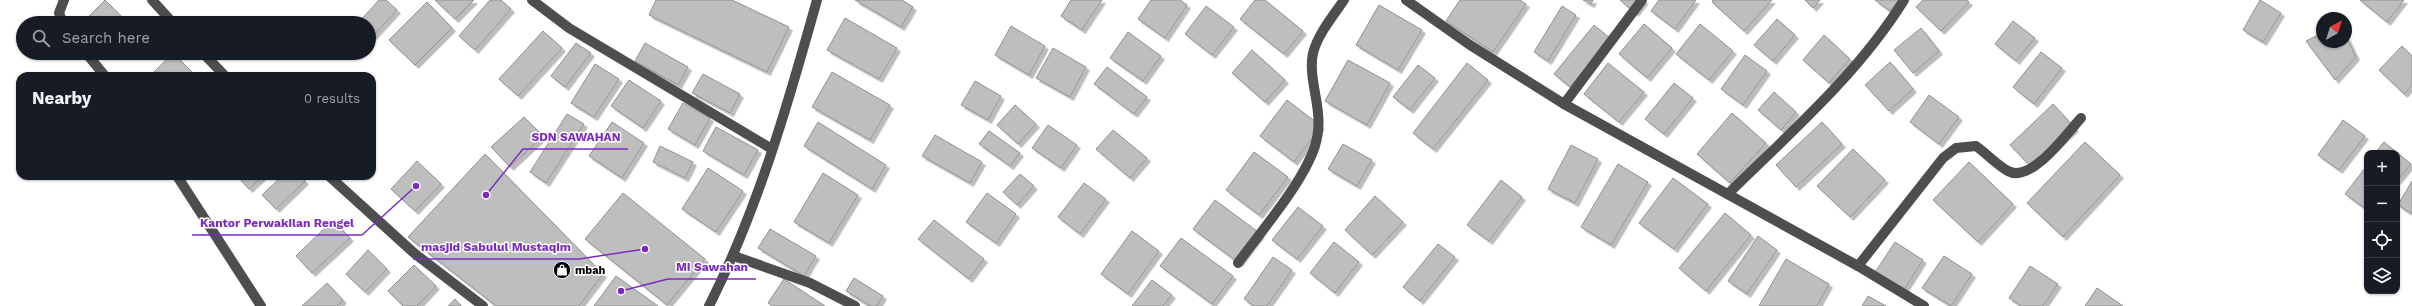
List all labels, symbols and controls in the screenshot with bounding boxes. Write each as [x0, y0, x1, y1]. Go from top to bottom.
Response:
north arrow [2316, 12, 2352, 48]
search box [16, 16, 376, 60]
icon: search [30, 27, 52, 49]
text: Search here [62, 29, 150, 47]
text: Nearby [32, 88, 91, 108]
text: 0 results [304, 91, 360, 106]
callout: SDN SAWAHAN [523, 125, 628, 149]
text: SDN SAWAHAN [531, 130, 621, 144]
map controls [2364, 150, 2400, 294]
button: + [2364, 150, 2400, 186]
button: − [2364, 186, 2400, 222]
callout: Kantor Perwakilan Rengel [192, 211, 362, 235]
text: Kantor Perwakilan Rengel [200, 216, 354, 230]
button: locate [2364, 222, 2400, 258]
callout: masjid Sabulul Mustaqim [413, 235, 579, 259]
text: masjid Sabulul Mustaqim [421, 240, 571, 254]
callout: MI Sawahan [668, 255, 756, 279]
button: layers [2364, 258, 2400, 294]
shop icon: mbah [552, 260, 572, 280]
text: MI Sawahan [676, 260, 748, 274]
place label: mbah [575, 264, 606, 277]

